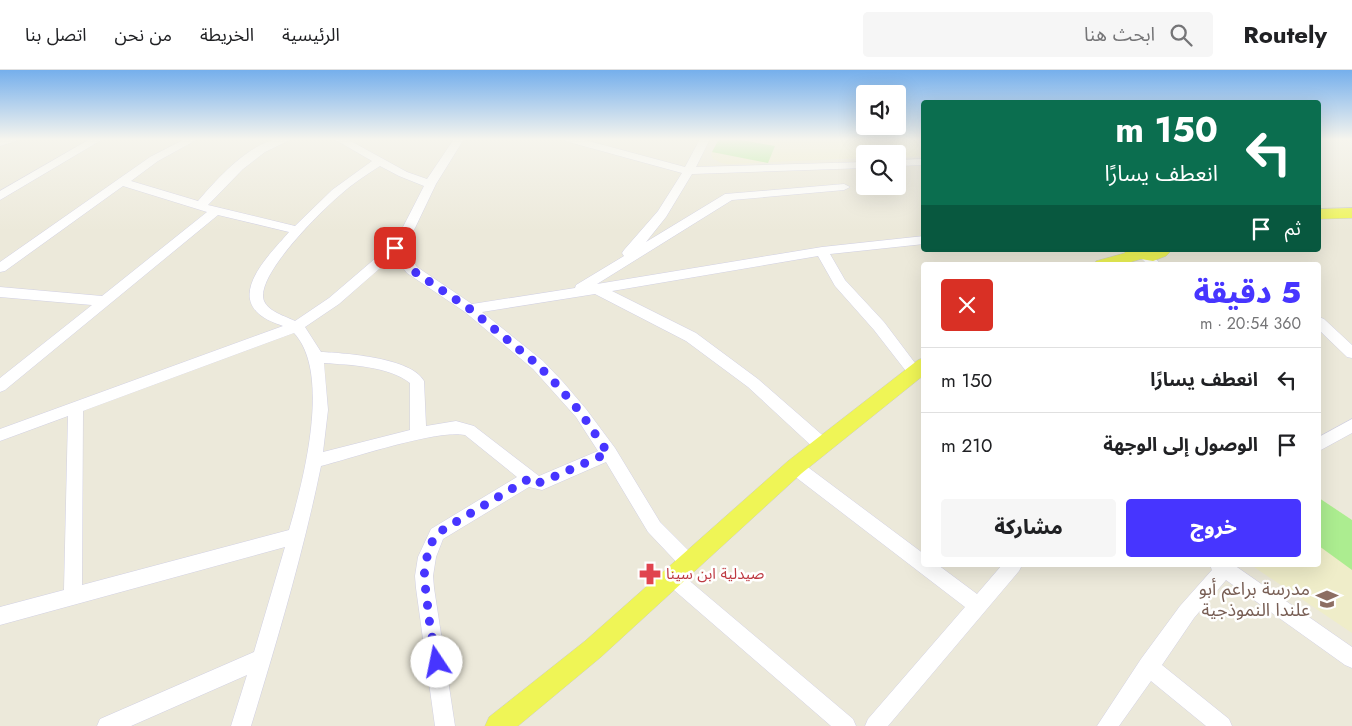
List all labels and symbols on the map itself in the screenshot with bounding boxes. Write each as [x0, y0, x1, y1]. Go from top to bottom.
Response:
pin [374, 227, 416, 269]
pharmacy icon: صيدلية ابن سينا [637, 561, 663, 587]
place label: صيدلية ابن سينا [666, 563, 764, 585]
place label: مدرسة براعم أبو علندا النموذجية [1199, 576, 1310, 623]
school or university icon: مدرسة براعم أبو علندا النموذجية [1314, 586, 1340, 612]
position arrow [410, 635, 462, 687]

